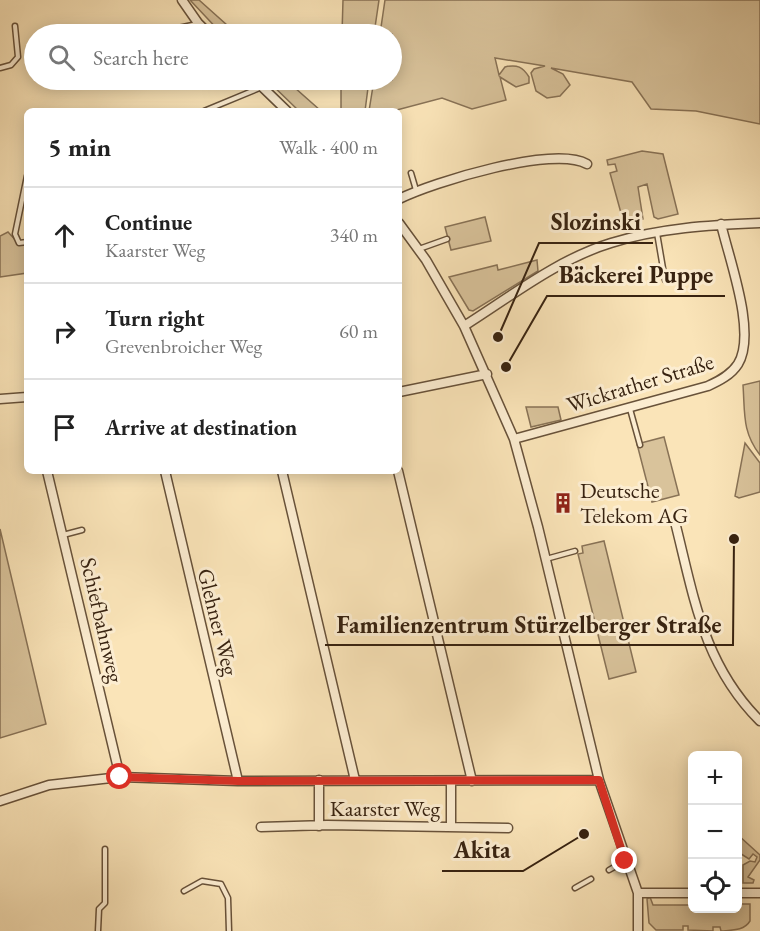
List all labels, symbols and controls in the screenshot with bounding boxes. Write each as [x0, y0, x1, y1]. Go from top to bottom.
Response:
search box [24, 24, 402, 90]
icon: search [45, 41, 78, 74]
text: Search here [93, 43, 188, 72]
text: 5 min [48, 130, 111, 164]
text: Walk · 400 m [279, 134, 378, 160]
callout: Slozinski [539, 201, 653, 243]
text: Slozinski [551, 206, 641, 237]
text: Continue [105, 208, 192, 237]
icon: ahead [48, 219, 81, 252]
text: 340 m [330, 222, 378, 248]
text: Kaarster Weg [105, 237, 205, 263]
callout: Bäckerei Puppe [547, 254, 725, 296]
text: Bäckerei Puppe [559, 259, 713, 290]
text: Turn right [105, 304, 204, 333]
icon: right [48, 315, 81, 348]
text: 60 m [339, 318, 378, 344]
text: Grevenbroicher Weg [105, 333, 262, 359]
street label: Wickrather Straße [563, 347, 717, 419]
icon: arrive [48, 411, 81, 444]
text: Arrive at destination [105, 413, 297, 442]
place label: Deutsche Telekom AG [580, 476, 688, 530]
building icon: Deutsche Telekom AG [551, 491, 575, 515]
street label: Schiefbahnweg [74, 554, 131, 686]
street label: Glehner Weg [191, 565, 245, 679]
callout: Familienzentrum Stürzelberger Straße [325, 603, 733, 645]
text: Familienzentrum Stürzelberger Straße [337, 609, 721, 641]
map controls [688, 751, 742, 913]
button: + [688, 751, 742, 805]
route start [106, 763, 132, 789]
street label: Kaarster Weg [330, 794, 441, 823]
button: − [688, 805, 742, 859]
callout: Akita [442, 829, 523, 871]
text: Akita [453, 834, 511, 865]
route end [611, 847, 637, 873]
button: locate [688, 859, 742, 913]

